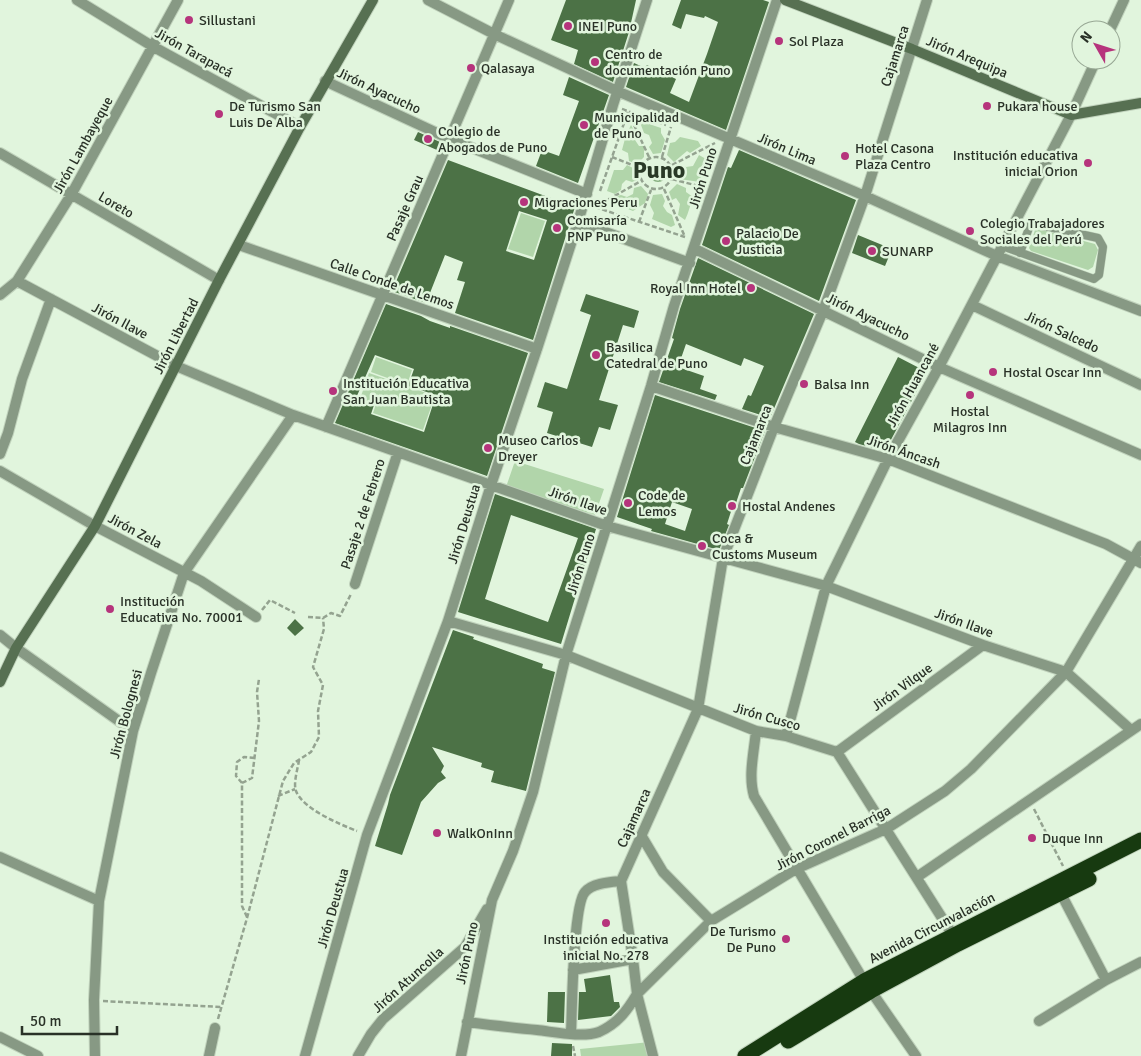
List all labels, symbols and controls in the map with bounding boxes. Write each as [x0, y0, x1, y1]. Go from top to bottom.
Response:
place label: Sillustani [199, 12, 256, 29]
marker: Sillustani [183, 14, 195, 26]
place label: INEI Puno [578, 18, 637, 35]
marker: INEI Puno [562, 20, 574, 32]
north arrow [1071, 20, 1121, 70]
street label: Cajamarca [877, 23, 913, 89]
street label: Jirón Tarapacá [152, 25, 236, 81]
text: N [1077, 28, 1096, 46]
street label: Jirón Arequipa [924, 32, 1010, 82]
place label: Sol Plaza [789, 33, 844, 50]
marker: Sol Plaza [773, 35, 785, 47]
place label: Centro de documentación Puno [605, 46, 731, 79]
marker: Centro de documentación Puno [589, 56, 601, 68]
place label: Qalasaya [481, 60, 535, 77]
marker: Qalasaya [465, 62, 477, 74]
street label: Jirón Ayacucho [334, 64, 424, 118]
street label: Jirón Lambayeque [49, 94, 117, 196]
place label: De Turismo San Luis De Alba [229, 98, 321, 131]
place label: Pukara house [997, 98, 1077, 115]
marker: Pukara house [981, 100, 993, 112]
marker: De Turismo San Luis De Alba [213, 108, 225, 120]
place label: Municipalidad de Puno [594, 109, 679, 142]
marker: Municipalidad de Puno [578, 119, 590, 131]
place label: Colegio de Abogados de Puno [438, 123, 547, 156]
street label: Jirón Lima [755, 129, 819, 169]
marker: Colegio de Abogados de Puno [422, 133, 434, 145]
place label: Hotel Casona Plaza Centro [855, 140, 934, 173]
street label: Jirón Puno [685, 145, 721, 211]
place label: Institución educativa inicial Orion [953, 147, 1078, 180]
marker: Hotel Casona Plaza Centro [839, 150, 851, 162]
district label: Puno [633, 155, 685, 185]
marker: Institución educativa inicial Orion [1082, 157, 1094, 169]
street label: Pasaje Grau [383, 172, 427, 244]
street label: Loreto [95, 188, 137, 222]
place label: Migraciones Peru [534, 194, 638, 211]
marker: Migraciones Peru [518, 196, 530, 208]
place label: Comisaría PNP Puno [567, 212, 627, 245]
place label: Colegio Trabajadores Sociales del Perú [980, 215, 1105, 248]
marker: Comisaría PNP Puno [551, 222, 563, 234]
place label: Palacio De Justicia [736, 225, 799, 258]
marker: Colegio Trabajadores Sociales del Perú [964, 225, 976, 237]
marker: Palacio De Justicia [720, 235, 732, 247]
place label: SUNARP [882, 243, 934, 260]
marker: SUNARP [866, 245, 878, 257]
street label: Calle Conde de Lemos [328, 255, 456, 313]
place label: Royal Inn Hotel [650, 280, 741, 297]
marker: Royal Inn Hotel [745, 282, 757, 294]
street label: Jirón Ayacucho [824, 290, 912, 344]
street label: Jirón Libertad [150, 295, 202, 377]
street label: Jirón Ilave [89, 299, 151, 343]
street label: Jirón Salcedo [1022, 307, 1102, 357]
place label: Basilica Catedral de Puno [606, 339, 708, 372]
street label: Jirón Huancané [883, 340, 943, 430]
marker: Basilica Catedral de Puno [590, 349, 602, 361]
place label: Hostal Oscar Inn [1003, 364, 1102, 381]
marker: Hostal Oscar Inn [987, 366, 999, 378]
place label: Institución Educativa San Juan Bautista [343, 375, 469, 408]
place label: Balsa Inn [814, 376, 869, 393]
marker: Balsa Inn [798, 378, 810, 390]
marker: Institución Educativa San Juan Bautista [327, 385, 339, 397]
marker: Hostal Milagros Inn [964, 389, 976, 401]
street label: Cajamarca [736, 402, 776, 468]
place label: Hostal Milagros Inn [933, 403, 1007, 436]
street label: Jirón Áncash [865, 431, 943, 473]
place label: Museo Carlos Dreyer [498, 432, 578, 465]
marker: Museo Carlos Dreyer [482, 442, 494, 454]
street label: Pasaje 2 de Febrero [337, 456, 389, 572]
street label: Jirón Deustua [444, 482, 484, 566]
street label: Jirón Ilave [546, 483, 610, 519]
place label: Code de Lemos [638, 487, 686, 520]
marker: Code de Lemos [622, 497, 634, 509]
place label: Hostal Andenes [742, 498, 835, 515]
marker: Hostal Andenes [726, 500, 738, 512]
street label: Jirón Zela [105, 510, 165, 552]
place label: Coca & Customs Museum [712, 530, 818, 563]
street label: Jirón Puno [563, 531, 599, 597]
marker: Coca & Customs Museum [696, 540, 708, 552]
place label: Institución Educativa No. 70001 [120, 593, 243, 626]
marker: Institución Educativa No. 70001 [104, 603, 116, 615]
street label: Jirón Ilave [932, 605, 996, 641]
street label: Jirón Vilque [868, 659, 936, 715]
street label: Jirón Bolognesi [106, 667, 146, 761]
street label: Jirón Cusco [732, 699, 802, 735]
street label: Cajamarca [613, 786, 655, 850]
street label: Jirón Coronel Barriga [773, 802, 893, 874]
place label: WalkOnInn [447, 825, 513, 842]
marker: WalkOnInn [431, 827, 443, 839]
place label: Duque Inn [1042, 830, 1103, 847]
marker: Duque Inn [1026, 832, 1038, 844]
street label: Jirón Deustua [313, 866, 353, 950]
street label: Avenida Circunvalación [866, 889, 998, 967]
marker: Institución educativa inicial No. 278 [600, 917, 612, 929]
street label: Jirón Puno [452, 920, 482, 986]
place label: De Turismo De Puno [710, 923, 776, 956]
place label: Institución educativa inicial No. 278 [543, 931, 669, 964]
marker: De Turismo De Puno [780, 933, 792, 945]
street label: Jirón Atuncolla [369, 943, 447, 1017]
scale bar [22, 1004, 118, 1036]
text: 50 m [30, 1012, 61, 1030]

